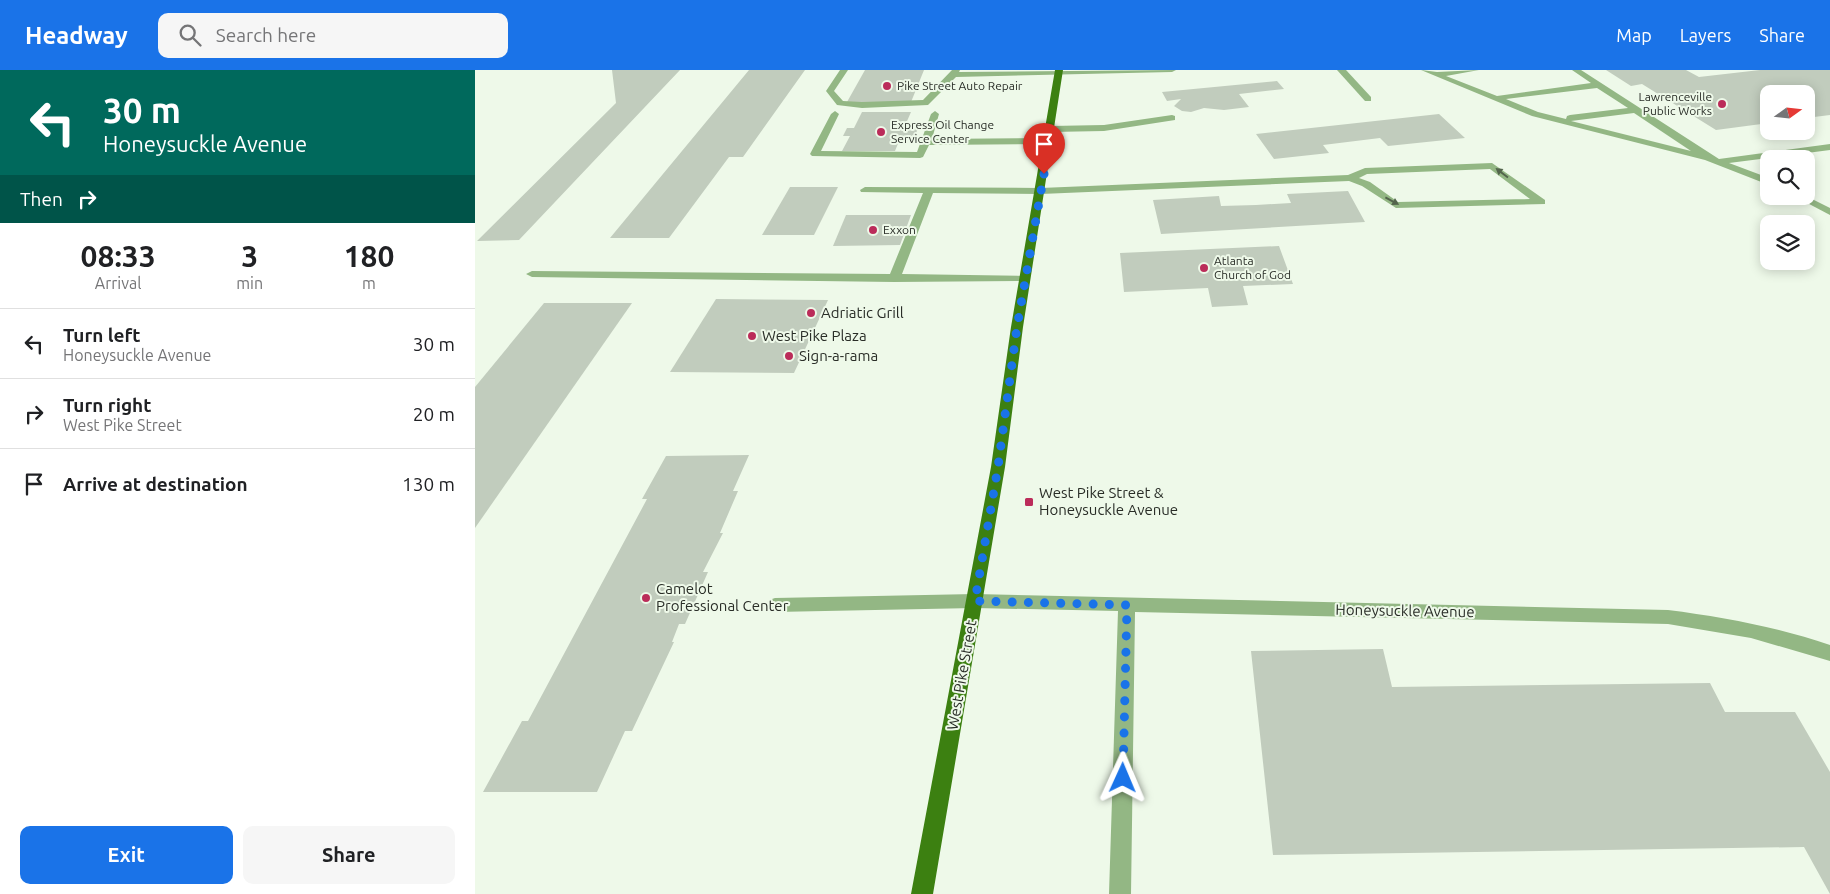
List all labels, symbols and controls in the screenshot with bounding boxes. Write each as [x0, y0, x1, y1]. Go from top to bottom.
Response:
search box [158, 13, 508, 58]
icon: search [176, 21, 204, 49]
text: Headway [25, 22, 128, 49]
text: Search here [216, 24, 316, 46]
text: Map [1616, 25, 1652, 45]
text: Layers [1680, 25, 1731, 45]
text: Share [1759, 25, 1805, 45]
place label: Pike Street Auto Repair [897, 79, 1023, 92]
marker: Pike Street Auto Repair [881, 80, 893, 92]
north arrow [1760, 85, 1815, 140]
map controls [1760, 85, 1815, 270]
icon: left [20, 90, 85, 155]
text: 30 m [103, 90, 181, 130]
place label: Lawrenceville Public Works [1639, 90, 1712, 117]
marker: Lawrenceville Public Works [1716, 98, 1728, 110]
place label: Express Oil Change Service Center [891, 118, 994, 145]
pin [1023, 123, 1065, 174]
marker: Express Oil Change Service Center [875, 126, 887, 138]
icon: arrive [1030, 130, 1058, 158]
text: Honeysuckle Avenue [103, 131, 307, 156]
button: search [1760, 150, 1815, 205]
one-way arrow [1495, 168, 1509, 178]
icon: right [73, 185, 101, 213]
text: Then [20, 188, 63, 210]
one-way arrow [1384, 197, 1399, 205]
button: layers [1760, 215, 1815, 270]
place label: Exxon [883, 223, 916, 236]
marker: Exxon [867, 224, 879, 236]
text: 08:33 [81, 239, 156, 273]
text: 3 [241, 239, 258, 273]
text: 180 [344, 239, 394, 273]
place label: Atlanta Church of God [1214, 254, 1291, 281]
marker: Atlanta Church of God [1198, 262, 1210, 274]
text: Arrival [95, 274, 141, 292]
text: min [236, 274, 263, 292]
text: m [362, 274, 376, 292]
place label: Adriatic Grill [821, 304, 904, 321]
marker: Adriatic Grill [805, 307, 817, 319]
text: Turn left [63, 324, 141, 346]
place label: West Pike Plaza [762, 327, 867, 344]
icon: left [20, 330, 48, 358]
marker: West Pike Plaza [746, 330, 758, 342]
text: 30 m [413, 333, 455, 355]
text: Honeysuckle Avenue [63, 346, 211, 364]
place label: Sign-a-rama [799, 347, 878, 364]
marker: Sign-a-rama [783, 350, 795, 362]
text: Turn right [63, 394, 151, 416]
icon: right [20, 400, 48, 428]
text: 20 m [413, 403, 455, 425]
text: West Pike Street [63, 416, 182, 434]
icon: arrive [20, 470, 48, 498]
text: Arrive at destination [63, 473, 248, 495]
text: 130 m [402, 473, 455, 495]
place label: West Pike Street & Honeysuckle Avenue [1039, 484, 1178, 518]
marker: West Pike Street & Honeysuckle Avenue [1023, 496, 1035, 508]
place label: Camelot Professional Center [656, 580, 789, 614]
marker: Camelot Professional Center [640, 592, 652, 604]
street label: Honeysuckle Avenue [1335, 601, 1475, 620]
street label: West Pike Street [943, 619, 980, 731]
position arrow [1096, 751, 1148, 803]
button: Exit [20, 826, 233, 884]
button: Share [243, 826, 455, 884]

